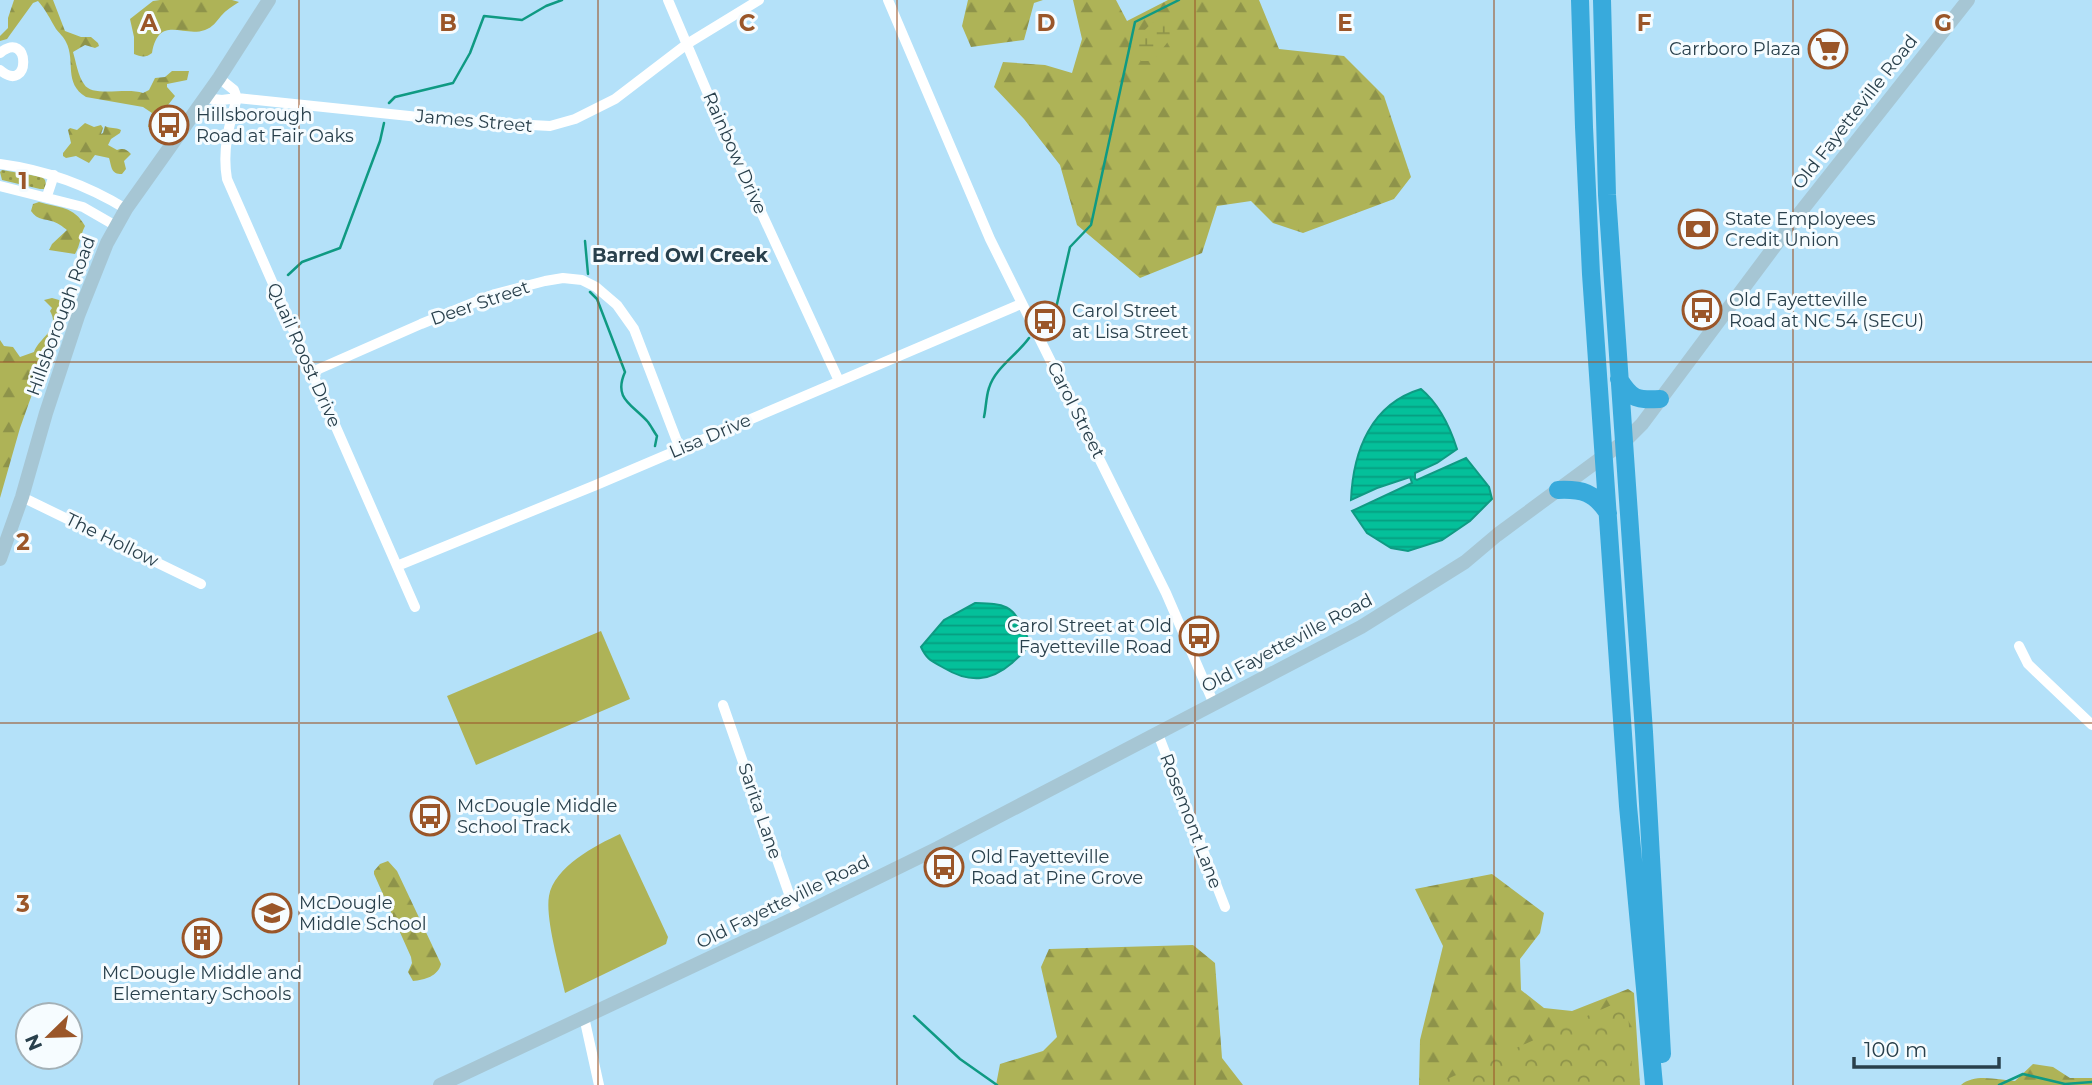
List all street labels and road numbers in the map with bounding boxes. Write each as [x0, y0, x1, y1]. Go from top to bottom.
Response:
street label: Old Fayetteville Road [1788, 30, 1922, 194]
street label: Rainbow Drive [698, 88, 772, 218]
street label: James Street [414, 105, 534, 137]
street label: Hillsborough Road [22, 233, 100, 399]
street label: Deer Street [428, 276, 532, 330]
street label: Quail Roost Drive [262, 279, 346, 431]
street label: Carol Street [1042, 358, 1110, 462]
street label: Lisa Drive [666, 409, 754, 463]
street label: The Hollow [62, 508, 162, 572]
street label: Old Fayetteville Road [1198, 589, 1376, 697]
street label: Rosemont Lane [1155, 750, 1227, 892]
street label: Sarita Lane [733, 760, 787, 862]
street label: Old Fayetteville Road [693, 850, 873, 954]

